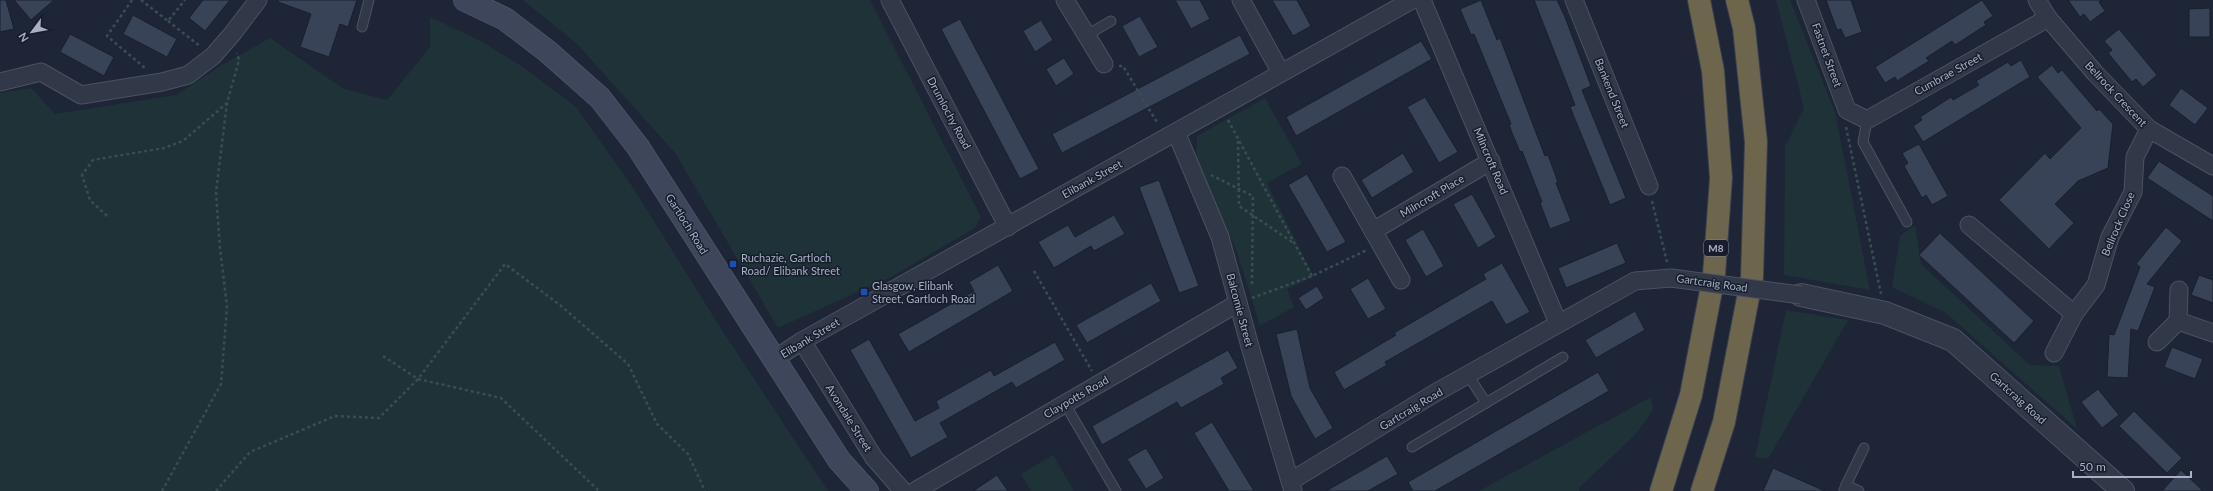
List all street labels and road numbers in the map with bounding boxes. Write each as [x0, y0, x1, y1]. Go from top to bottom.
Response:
street label: Fastnet Street [1810, 21, 1845, 89]
street label: Cumbrae Street [1912, 50, 1984, 98]
street label: Bankend Street [1593, 56, 1632, 130]
street label: Bellrock Crescent [2083, 58, 2150, 129]
street label: Drumlochy Road [925, 74, 974, 151]
street label: Milncroft Road [1472, 125, 1511, 196]
street label: Elibank Street [1059, 157, 1124, 200]
street label: Milncroft Place [1397, 171, 1466, 220]
street label: Bellrock Close [2098, 190, 2137, 258]
street label: Gartloch Road [664, 191, 711, 256]
road number: M8 [1704, 240, 1728, 256]
street label: Gartcraig Road [1676, 271, 1748, 294]
street label: Balcomie Street [1224, 272, 1257, 348]
street label: Elibank Street [778, 315, 842, 360]
street label: Gartcraig Road [1987, 369, 2049, 426]
street label: Claypotts Road [1041, 373, 1111, 420]
street label: Avondale Street [824, 382, 875, 454]
street label: Gartcraig Road [1377, 385, 1445, 433]

